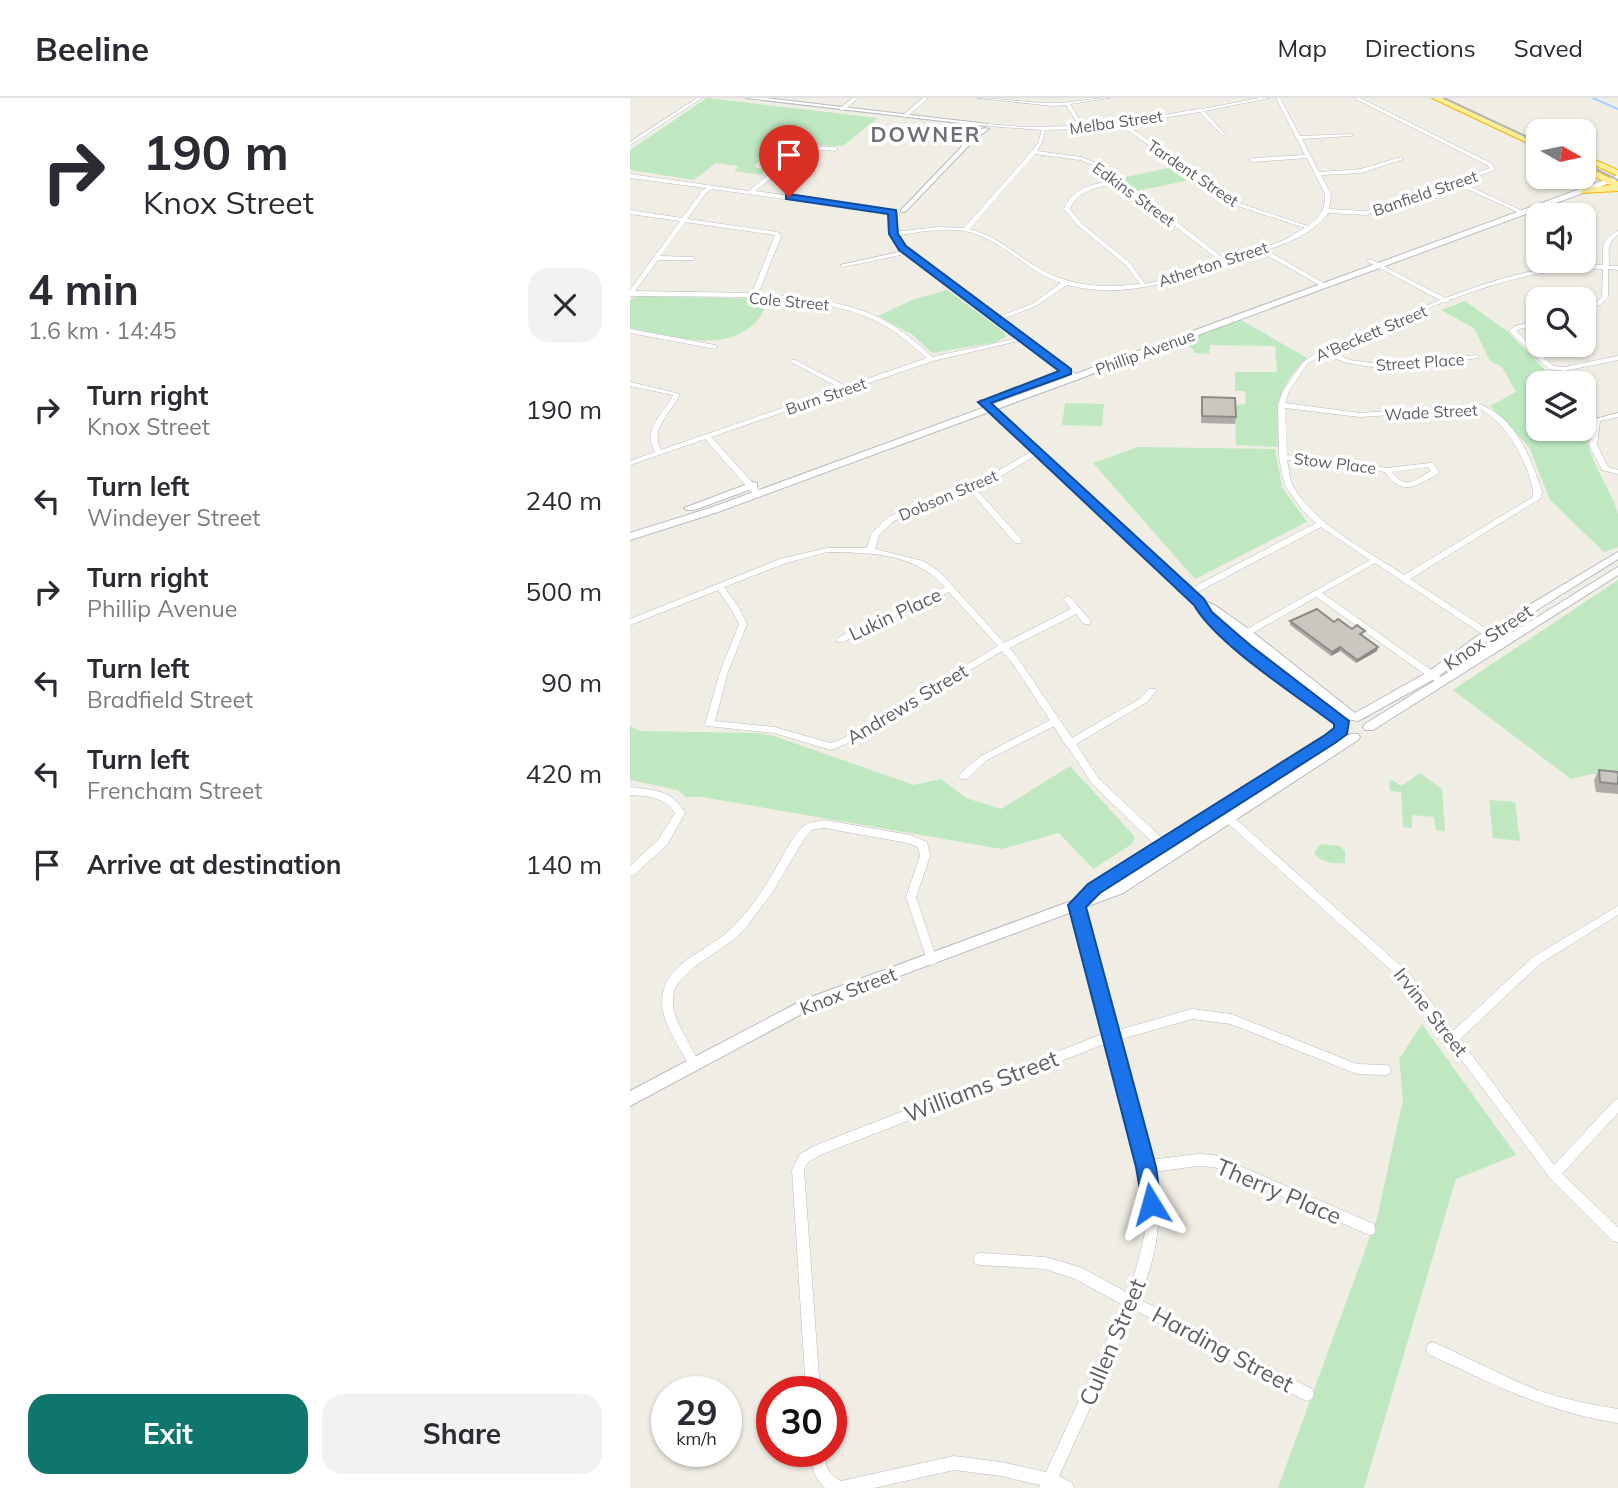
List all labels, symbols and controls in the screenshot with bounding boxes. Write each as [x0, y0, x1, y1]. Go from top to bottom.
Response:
text: Beeline [35, 28, 149, 69]
text: Map [1277, 33, 1327, 63]
text: Directions [1365, 33, 1476, 63]
text: Saved [1514, 33, 1583, 63]
street label: Melba Street [1068, 106, 1164, 138]
north arrow [1526, 119, 1596, 189]
map controls [1526, 119, 1596, 441]
text: 190 m [143, 121, 289, 182]
district label: DOWNER [871, 121, 981, 147]
pin [759, 125, 819, 197]
icon: right [28, 126, 119, 217]
street label: Tardent Street [1144, 135, 1243, 211]
icon: arrive [770, 136, 808, 174]
street label: Edkins Street [1089, 157, 1179, 231]
street label: Banfield Street [1370, 166, 1480, 220]
text: Knox Street [143, 182, 314, 222]
button: sound [1526, 203, 1596, 273]
street label: Atherton Street [1156, 237, 1271, 291]
text: 4 min [28, 263, 139, 316]
button: close [528, 268, 602, 342]
button: search [1526, 287, 1596, 357]
street label: Cole Street [748, 288, 830, 315]
street label: A'Beckett Street [1312, 300, 1430, 365]
text: 1.6 km · 14:45 [28, 316, 177, 345]
street label: Phillip Avenue [1092, 325, 1198, 379]
street label: Street Place [1375, 349, 1465, 375]
button: layers [1526, 371, 1596, 441]
street label: Burn Street [783, 373, 869, 419]
text: Turn right [87, 379, 208, 412]
icon: right [28, 391, 66, 429]
text: 190 m [526, 393, 602, 426]
street label: Wade Street [1384, 400, 1478, 424]
text: Knox Street [87, 412, 210, 441]
street label: Stow Place [1293, 448, 1377, 478]
street label: Dobson Street [896, 465, 1001, 525]
text: Turn left [87, 470, 189, 503]
icon: left [28, 482, 66, 520]
text: 240 m [526, 484, 602, 517]
text: Windeyer Street [87, 503, 260, 532]
text: Turn right [87, 561, 208, 594]
icon: right [28, 573, 66, 611]
text: 500 m [526, 575, 602, 608]
street label: Lukin Place [845, 582, 945, 646]
text: Phillip Avenue [87, 594, 237, 623]
street label: Knox Street [1439, 598, 1537, 675]
text: Turn left [87, 652, 189, 685]
street label: Andrews Street [842, 658, 972, 750]
icon: left [28, 664, 66, 702]
text: 90 m [541, 666, 602, 699]
text: Bradfield Street [87, 685, 253, 714]
text: Turn left [87, 743, 189, 776]
icon: left [28, 755, 66, 793]
text: 420 m [526, 757, 602, 790]
text: Frencham Street [87, 776, 262, 805]
icon: arrive [28, 846, 66, 884]
text: Arrive at destination [87, 848, 342, 881]
text: 140 m [526, 848, 602, 881]
street label: Knox Street [796, 961, 900, 1020]
street label: Irvine Street [1389, 963, 1473, 1061]
street label: Williams Street [900, 1043, 1062, 1129]
street label: Therry Place [1212, 1152, 1346, 1230]
position arrow [1114, 1167, 1188, 1241]
street label: Cullen Street [1072, 1274, 1152, 1410]
street label: Harding Street [1147, 1300, 1299, 1398]
speed limit sign: 30 [756, 1376, 847, 1467]
text: 29 [675, 1390, 718, 1434]
button: Exit [28, 1394, 308, 1474]
button: Share [322, 1394, 602, 1474]
text: km/h [676, 1427, 717, 1450]

